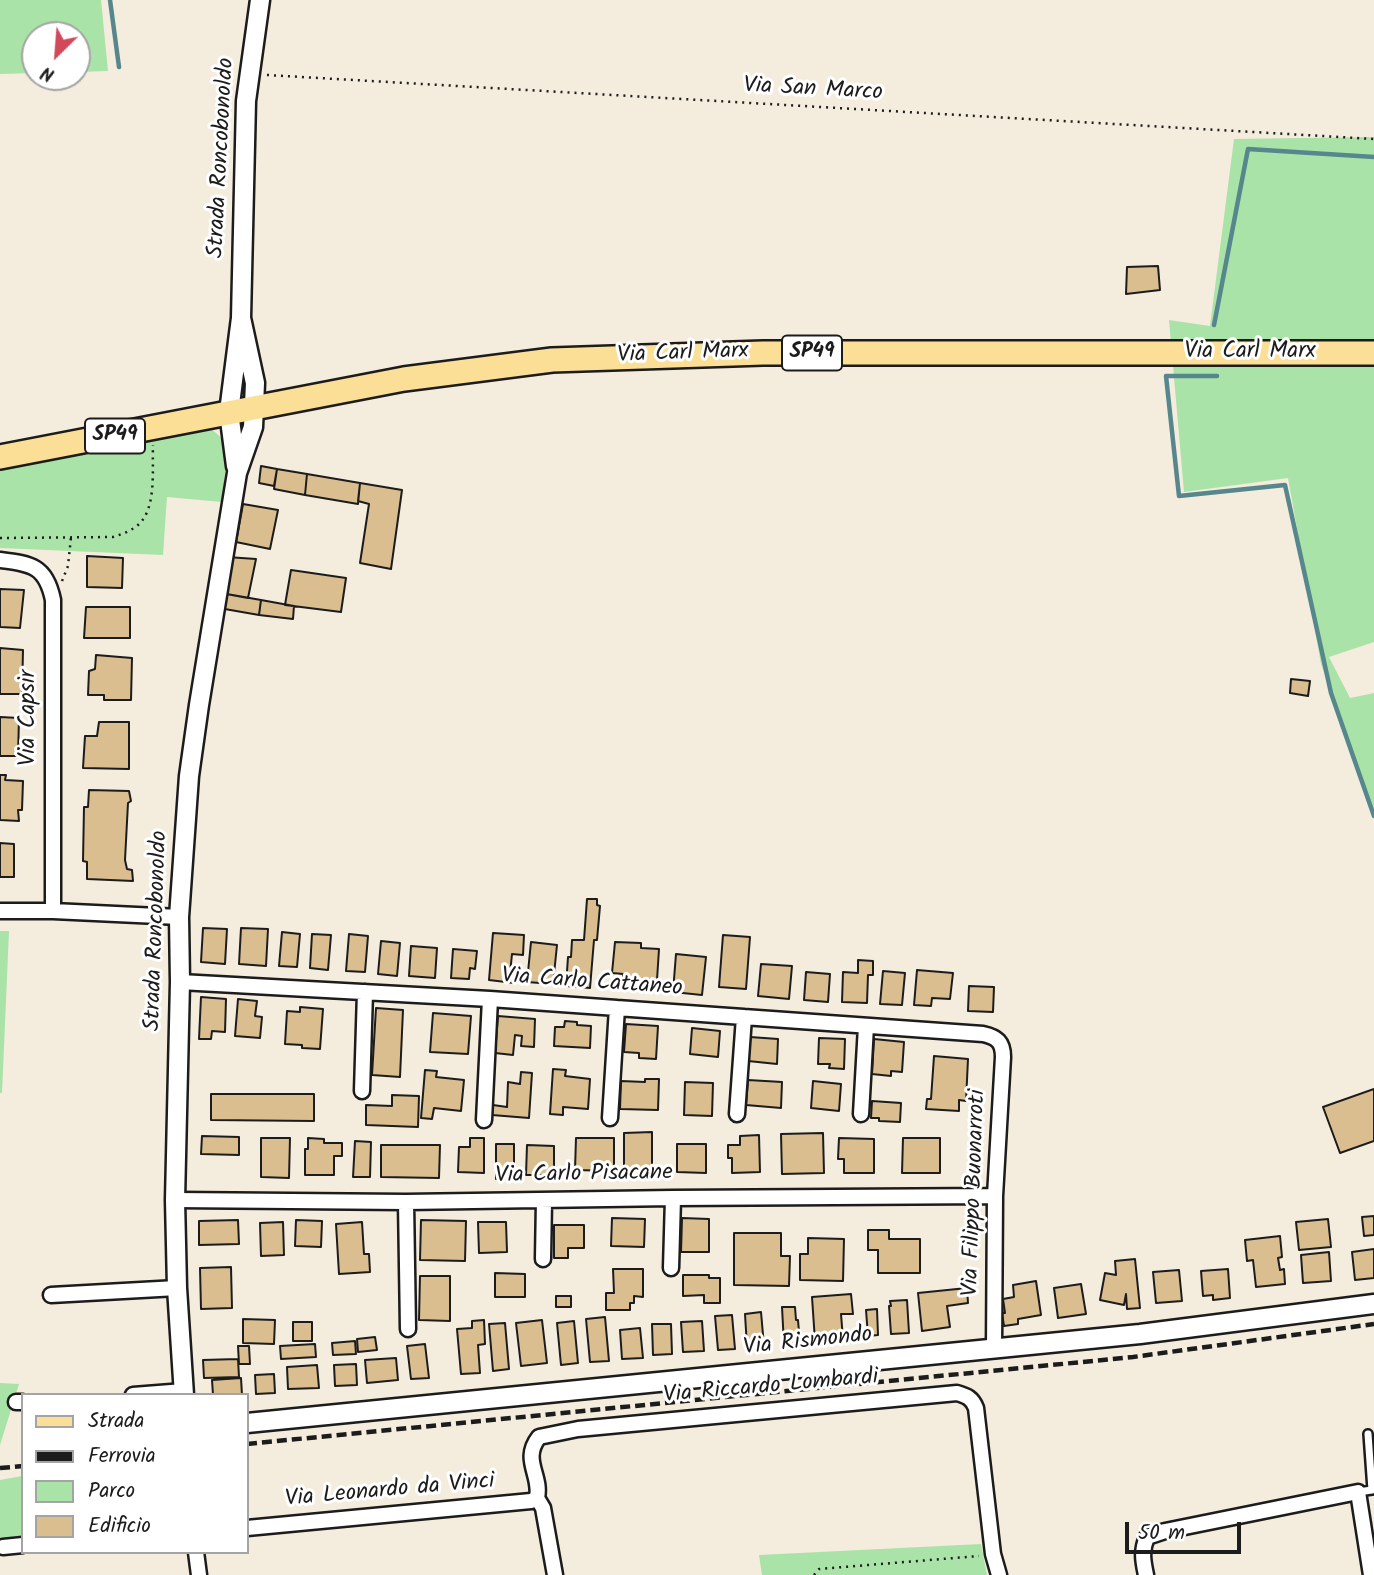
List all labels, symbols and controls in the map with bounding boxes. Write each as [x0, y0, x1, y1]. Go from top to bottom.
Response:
north arrow [21, 21, 91, 91]
text: N [36, 57, 60, 89]
street label: Strada Roncobonoldo [204, 57, 242, 259]
street label: Via San Marco [743, 74, 883, 108]
road number: SP49 [782, 336, 842, 370]
street label: Via Carl Marx [617, 339, 749, 371]
street label: Via Carl Marx [1184, 339, 1316, 367]
road number: SP49 [85, 418, 145, 453]
street label: Via Capsir [16, 670, 44, 766]
street label: Strada Roncobonoldo [141, 830, 175, 1032]
street label: Via Carlo Cattaneo [501, 964, 683, 1004]
street label: Via Filippo Buonarroti [959, 1089, 993, 1297]
street label: Via Carlo Pisacane [495, 1161, 673, 1191]
street label: Via Rismondo [742, 1323, 874, 1363]
street label: Via Riccardo Lombardi [663, 1365, 879, 1411]
legend [21, 1393, 248, 1554]
text: Strada [88, 1405, 144, 1438]
text: Ferrovia [88, 1440, 156, 1473]
street label: Via Leonardo da Vinci [284, 1469, 496, 1515]
text: Parco [88, 1475, 135, 1508]
scale bar [1129, 1508, 1244, 1552]
text: Edificio [88, 1510, 151, 1543]
text: 50 m [1138, 1517, 1185, 1550]

